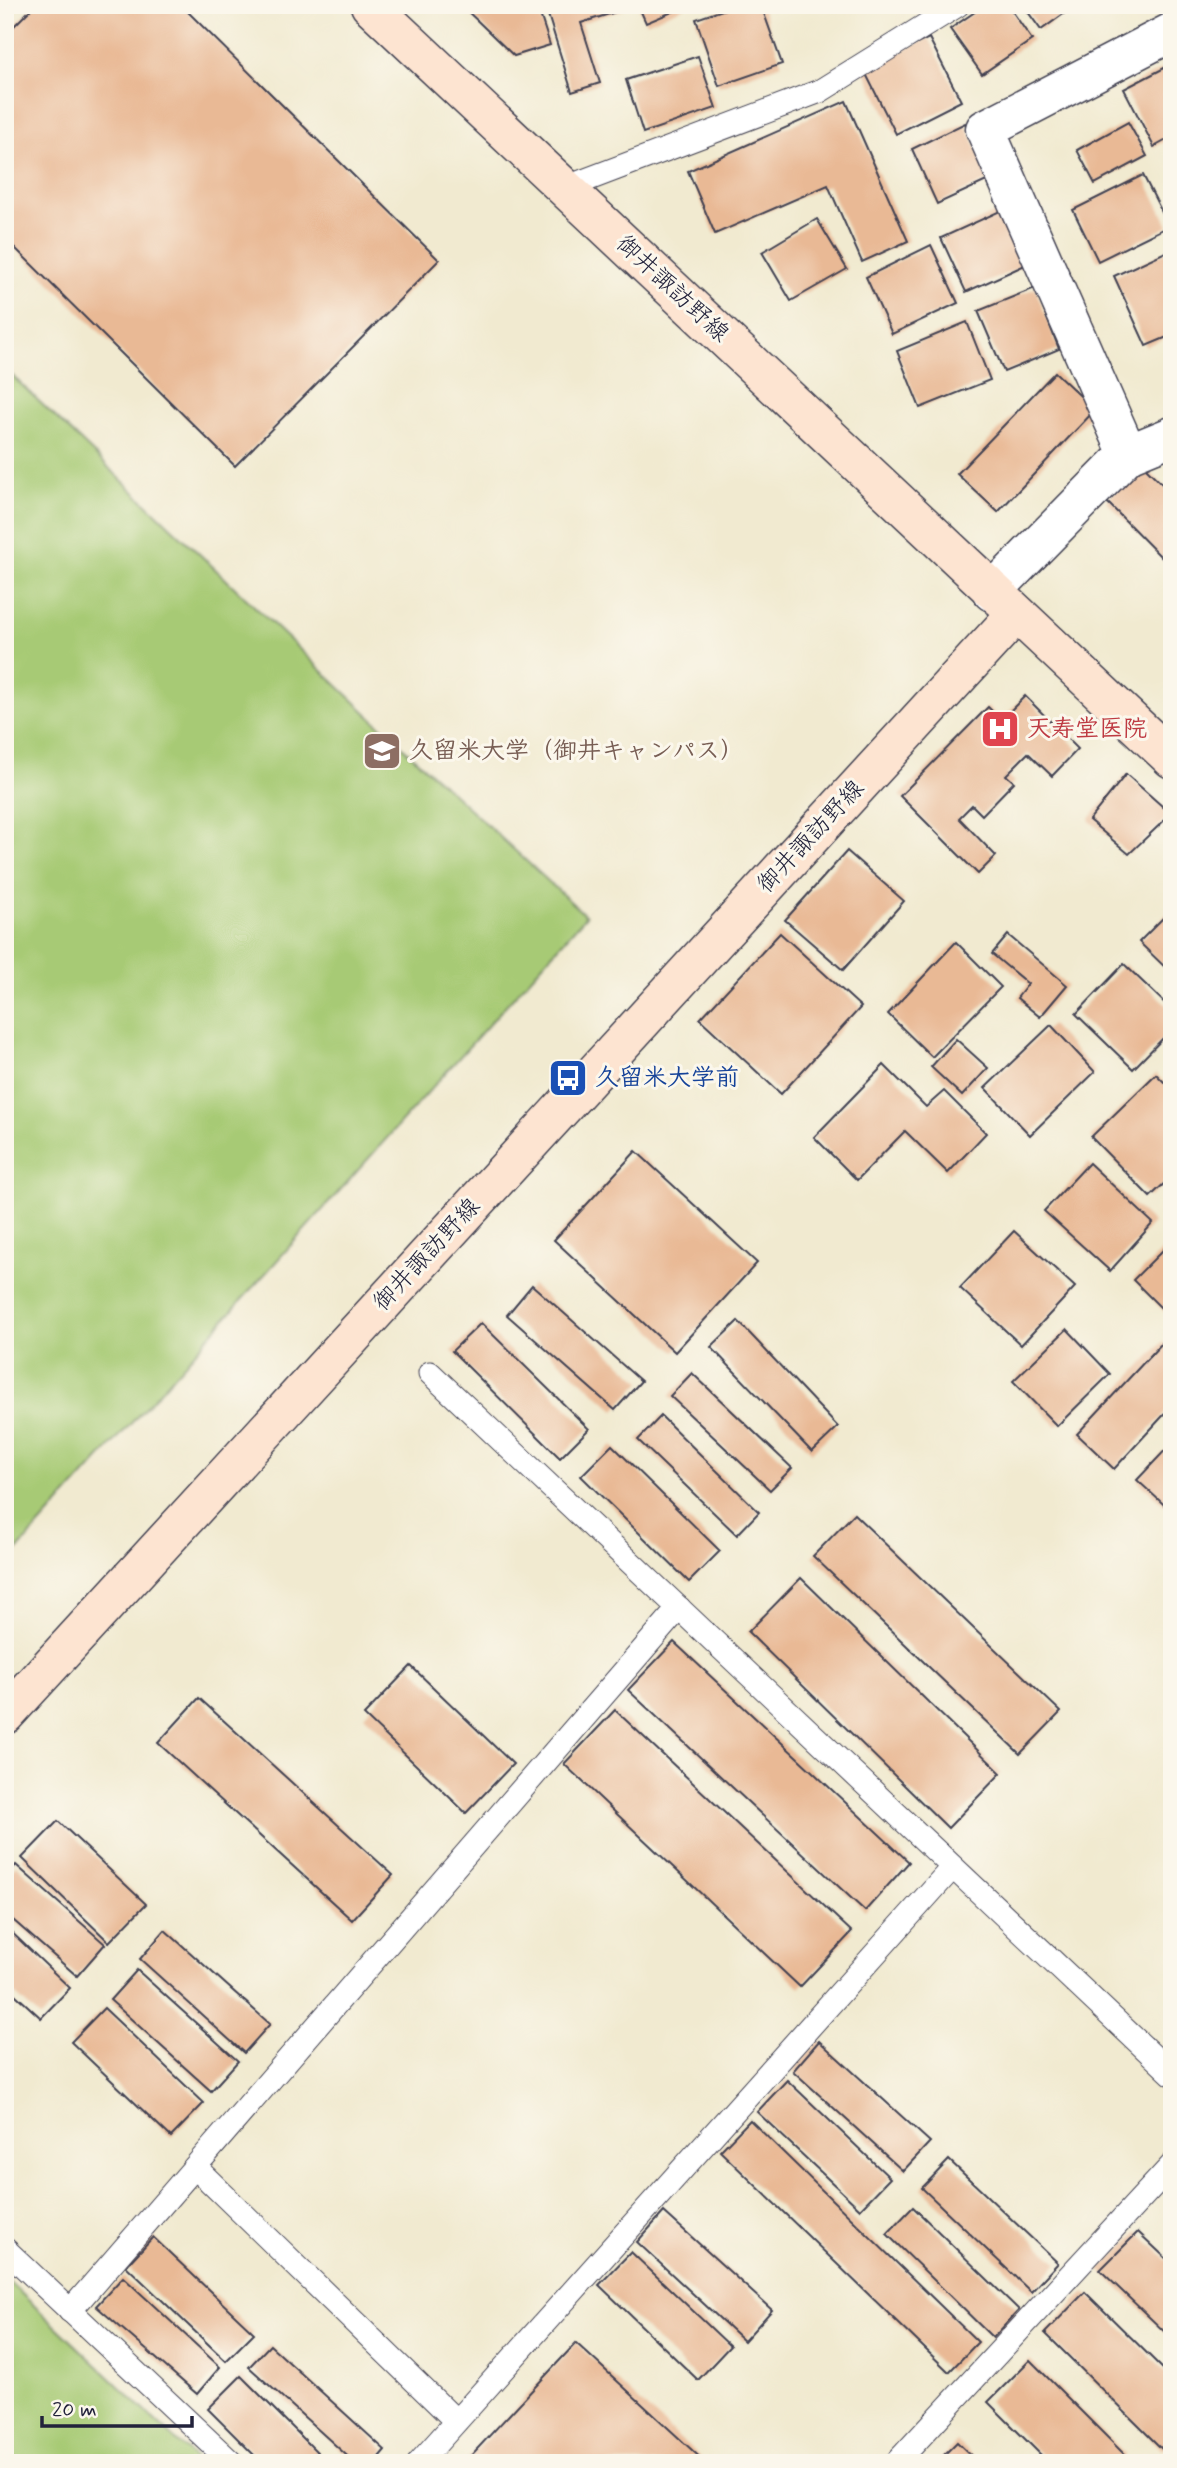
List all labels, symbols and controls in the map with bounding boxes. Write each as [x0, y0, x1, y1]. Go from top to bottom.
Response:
street label: 御井諏訪野線 [609, 229, 735, 349]
hospital icon: 天寿堂医院 [979, 708, 1021, 750]
place label: 天寿堂医院 [1027, 714, 1147, 745]
school or university icon: 久留米大学（御井キャンパス） [361, 730, 403, 772]
place label: 久留米大学（御井キャンパス） [409, 736, 744, 767]
street label: 御井諏訪野線 [751, 774, 871, 900]
bus stop icon: 久留米大学前 [547, 1057, 589, 1099]
place label: 久留米大学前 [595, 1063, 739, 1094]
street label: 御井諏訪野線 [367, 1192, 487, 1318]
scale bar [42, 2384, 192, 2428]
text: 20 m [52, 2396, 97, 2424]

